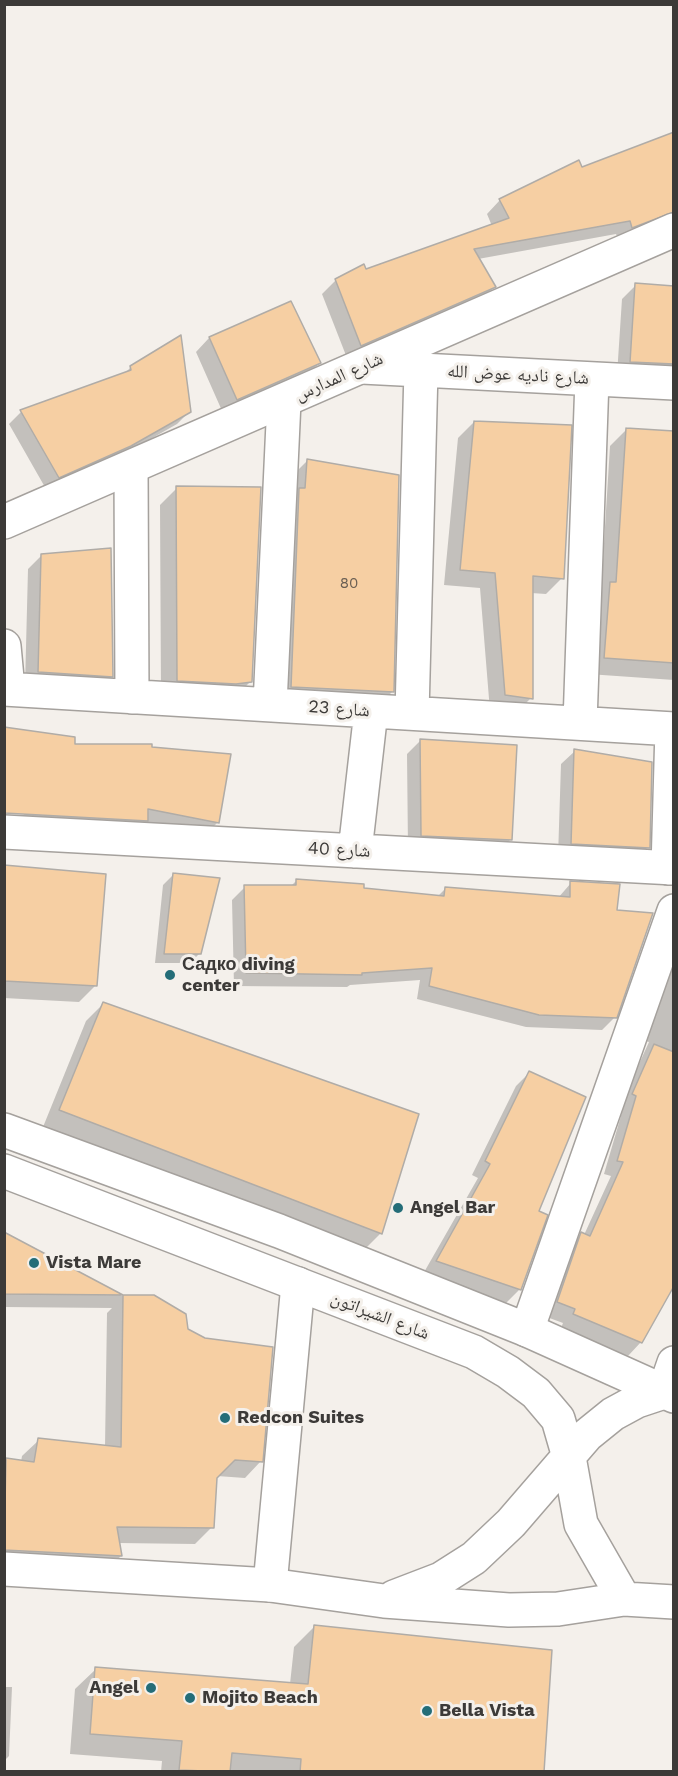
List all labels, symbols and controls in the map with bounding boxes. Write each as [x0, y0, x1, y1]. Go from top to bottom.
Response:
street label: شارع المدارس [292, 348, 386, 406]
street label: شارع ناديه عوض الله [447, 361, 589, 389]
house number: 80 [340, 575, 358, 593]
street label: شارع 23 [308, 696, 370, 722]
street label: شارع 40 [307, 838, 371, 862]
place label: Садко diving center [182, 954, 295, 996]
marker: Садко diving center [163, 968, 177, 982]
place label: Angel Bar [410, 1197, 495, 1219]
marker: Angel Bar [391, 1201, 405, 1215]
place label: Vista Mare [46, 1252, 142, 1274]
marker: Vista Mare [27, 1256, 41, 1270]
street label: شارع الشيراتون [328, 1287, 432, 1345]
place label: Redcon Suites [237, 1407, 364, 1429]
marker: Redcon Suites [218, 1411, 232, 1425]
place label: Angel [89, 1677, 139, 1699]
marker: Angel [144, 1681, 158, 1695]
place label: Mojito Beach [202, 1687, 318, 1709]
marker: Mojito Beach [183, 1691, 197, 1705]
place label: Bella Vista [439, 1700, 535, 1722]
marker: Bella Vista [420, 1704, 434, 1718]

